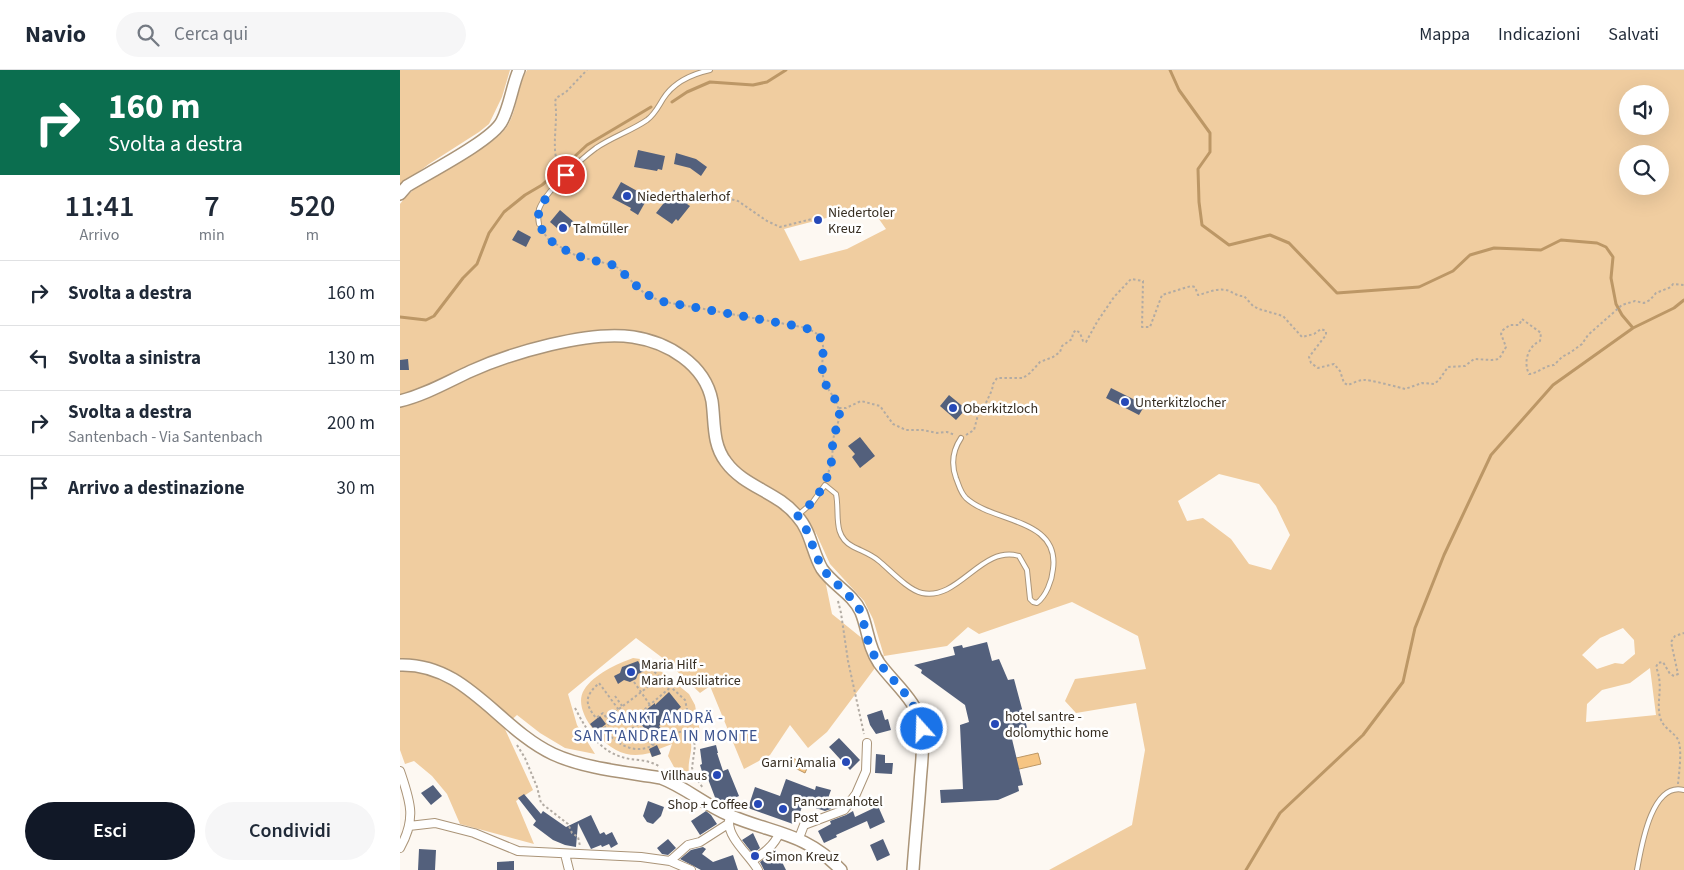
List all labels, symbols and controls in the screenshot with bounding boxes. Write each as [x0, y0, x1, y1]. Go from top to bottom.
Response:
search box [116, 12, 466, 57]
text: Navio [25, 17, 86, 52]
icon: search [134, 21, 162, 49]
text: Cerca qui [174, 21, 248, 48]
text: Mappa [1419, 22, 1470, 47]
text: Indicazioni [1498, 22, 1580, 47]
text: Salvati [1608, 22, 1659, 47]
text: 160 m [108, 82, 200, 132]
map controls [1619, 85, 1669, 195]
button: sound [1619, 85, 1669, 135]
icon: right [25, 90, 90, 155]
text: Svolta a destra [108, 128, 243, 160]
button: search [1619, 145, 1669, 195]
pin [545, 154, 587, 196]
icon: arrive [552, 161, 580, 189]
text: 11:41 [65, 185, 134, 228]
text: 7 [204, 185, 220, 228]
text: 520 [289, 185, 335, 228]
place label: Niederthalerhof [637, 187, 731, 207]
marker: Niederthalerhof [621, 190, 633, 202]
place label: Niedertoler Kreuz [828, 203, 895, 239]
marker: Niedertoler Kreuz [812, 214, 824, 226]
place label: Talmüller [573, 219, 628, 239]
marker: Talmüller [557, 222, 569, 234]
text: Arrivo [80, 224, 119, 246]
text: min [199, 224, 225, 246]
text: m [306, 224, 319, 246]
icon: right [25, 279, 53, 307]
text: Svolta a destra [68, 280, 192, 307]
text: 160 m [327, 280, 375, 307]
icon: left [25, 344, 53, 372]
text: Svolta a sinistra [68, 345, 201, 372]
text: 130 m [327, 345, 375, 372]
place label: Unterkitzlocher [1135, 393, 1226, 413]
marker: Unterkitzlocher [1119, 396, 1131, 408]
text: Svolta a destra [68, 399, 192, 426]
place label: Oberkitzloch [963, 399, 1038, 419]
marker: Oberkitzloch [947, 402, 959, 414]
icon: right [25, 409, 53, 437]
text: 200 m [327, 410, 375, 437]
text: Santenbach - Via Santenbach [68, 426, 263, 448]
icon: arrive [25, 474, 53, 502]
text: Arrivo a destinazione [68, 475, 245, 502]
text: 30 m [337, 475, 375, 502]
place label: Maria Hilf - Maria Ausiliatrice [641, 655, 741, 691]
marker: Maria Hilf - Maria Ausiliatrice [625, 666, 637, 678]
position arrow [895, 702, 947, 754]
district label: SANKT ANDRÄ - SANT'ANDREA IN MONTE [574, 707, 758, 747]
place label: hotel santre - dolomythic home [1005, 707, 1108, 743]
marker: hotel santre - dolomythic home [989, 718, 1001, 730]
place label: Garni Amalia [761, 753, 836, 773]
marker: Garni Amalia [840, 756, 852, 768]
place label: Villhaus [661, 766, 707, 786]
marker: Villhaus [711, 769, 723, 781]
place label: Panoramahotel Post [793, 792, 883, 828]
place label: Shop + Coffee [668, 795, 748, 815]
marker: Shop + Coffee [752, 798, 764, 810]
button: Esci [25, 802, 195, 860]
button: Condividi [205, 802, 375, 860]
marker: Panoramahotel Post [777, 803, 789, 815]
place label: Simon Kreuz [765, 847, 839, 867]
marker: Simon Kreuz [749, 850, 761, 862]

